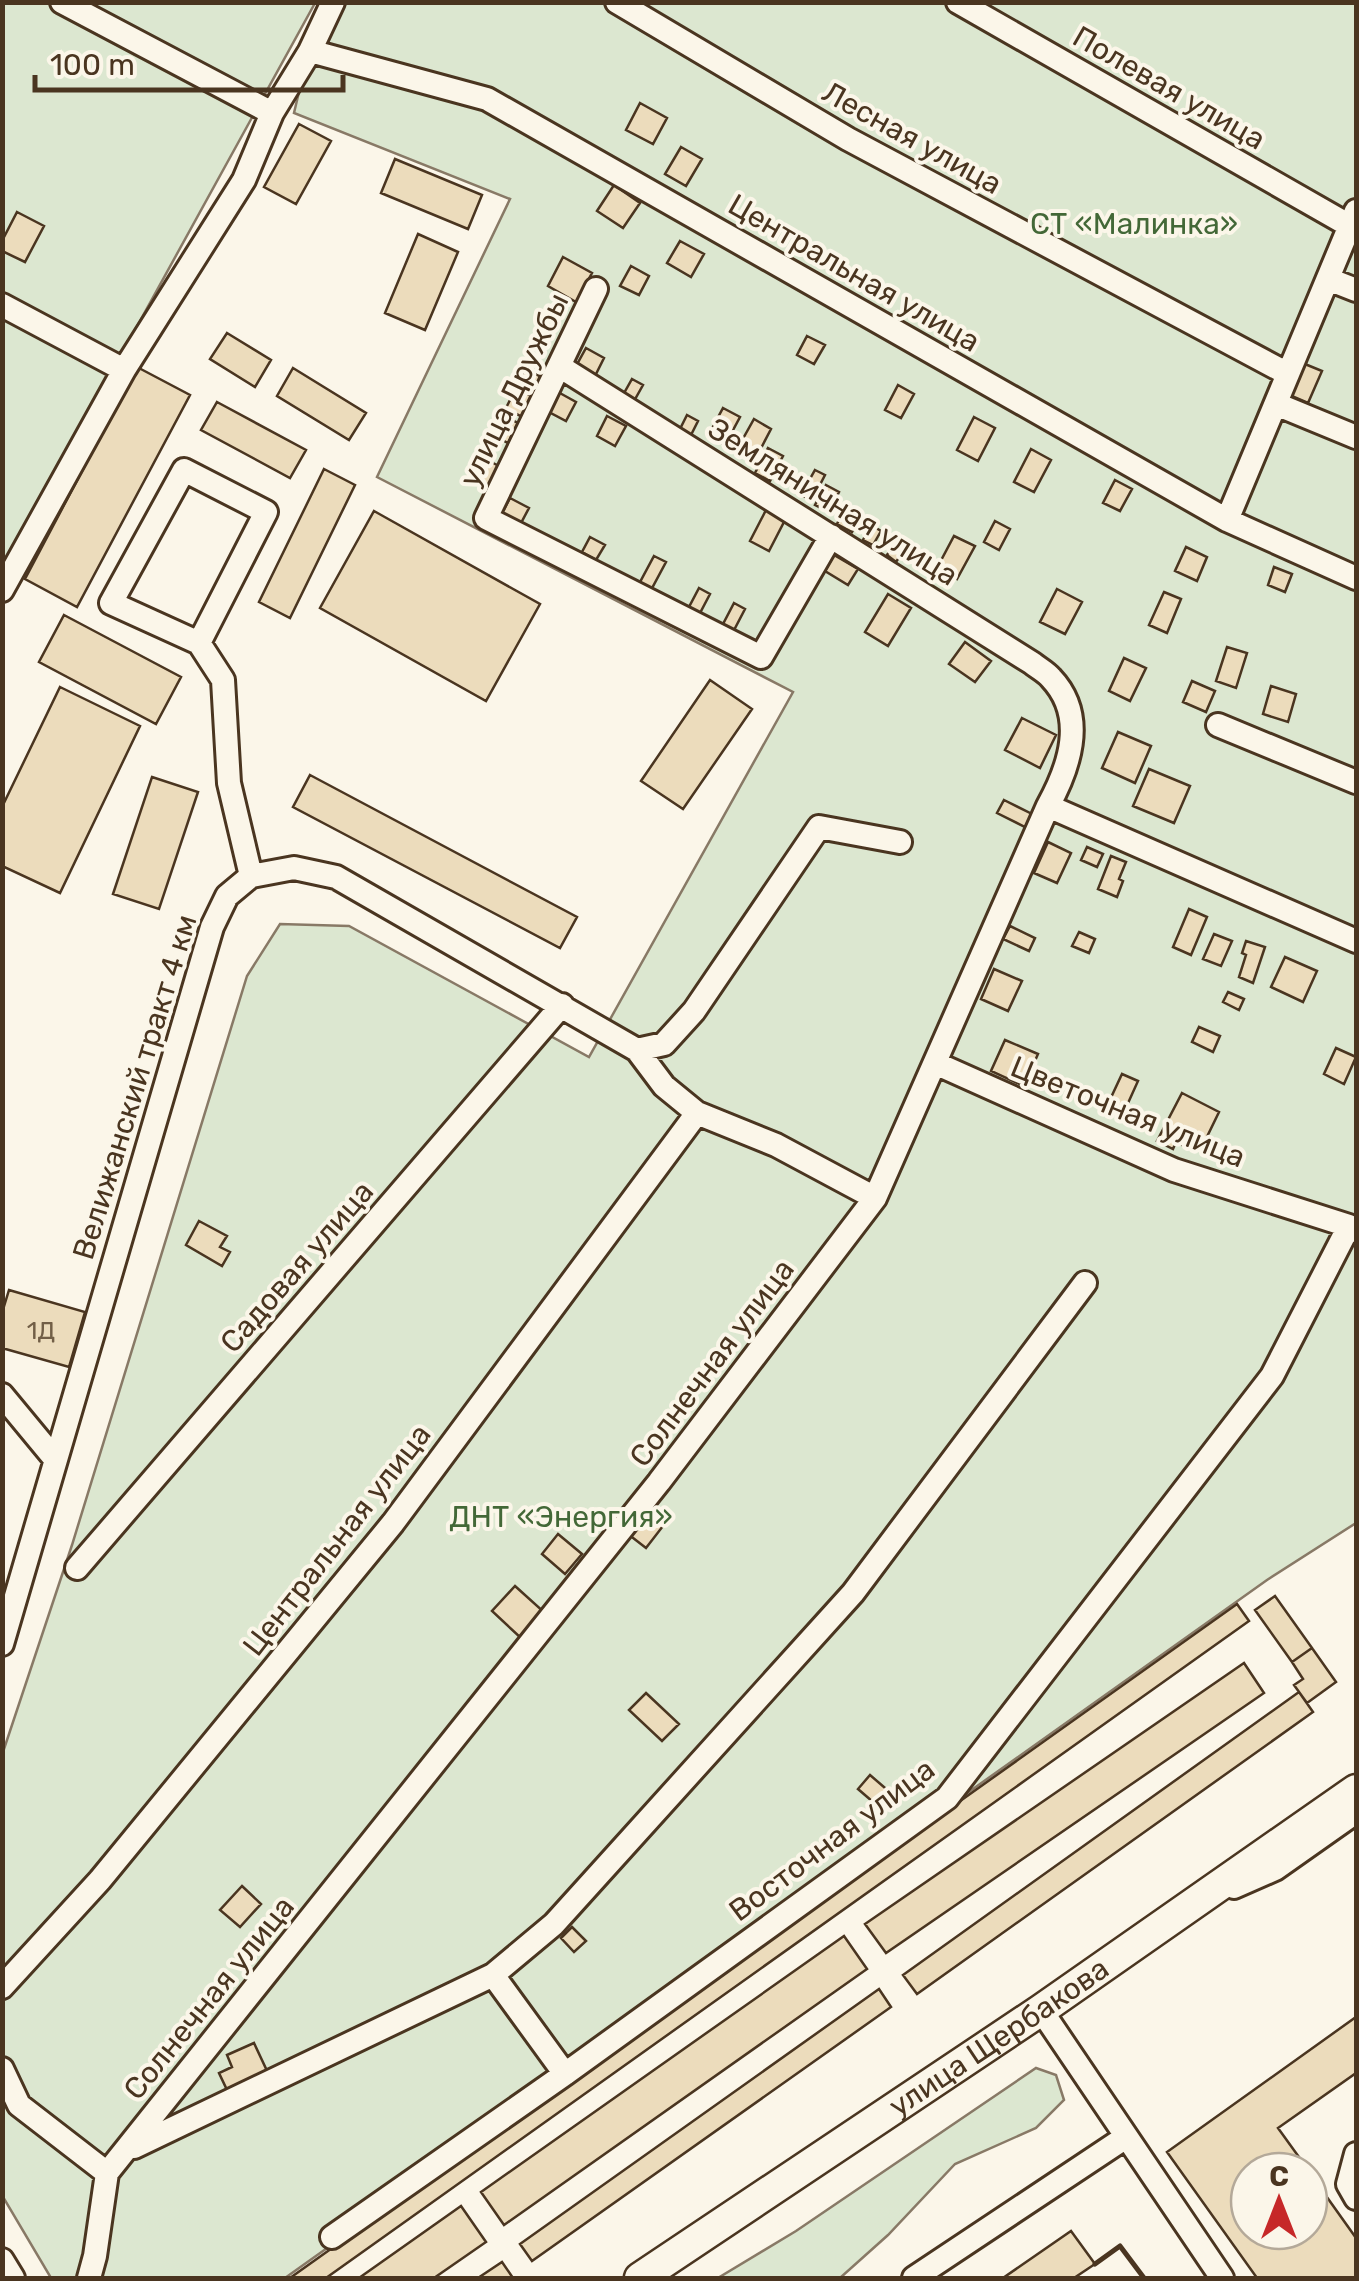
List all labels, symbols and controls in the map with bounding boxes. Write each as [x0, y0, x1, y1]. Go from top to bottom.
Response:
street label: Полевая улица [1066, 18, 1272, 158]
scale bar [35, 30, 342, 92]
text: 100 m [50, 47, 135, 83]
street label: Лесная улица [816, 74, 1008, 202]
street label: Центральная улица [722, 186, 986, 360]
park label: CТ «Малинка» [1030, 206, 1238, 242]
street label: улица Дружбы [452, 287, 576, 493]
street label: Земляничная улица [702, 411, 964, 593]
street label: Велижанский тракт 4 км [65, 910, 205, 1264]
street label: Цветочная улица [1006, 1049, 1250, 1175]
street label: Садовая улица [213, 1174, 381, 1360]
street label: Солнечная улица [622, 1252, 802, 1474]
house number: 1Д [27, 1316, 55, 1345]
street label: Центральная улица [235, 1417, 439, 1663]
park label: ДНТ «Энергия» [449, 1499, 673, 1535]
street label: Восточная улица [722, 1751, 942, 1929]
street label: Солнечная улица [116, 1889, 302, 2107]
street label: улица Щербакова [882, 1950, 1116, 2124]
north arrow [1229, 2151, 1329, 2251]
text: С [1269, 2160, 1289, 2193]

